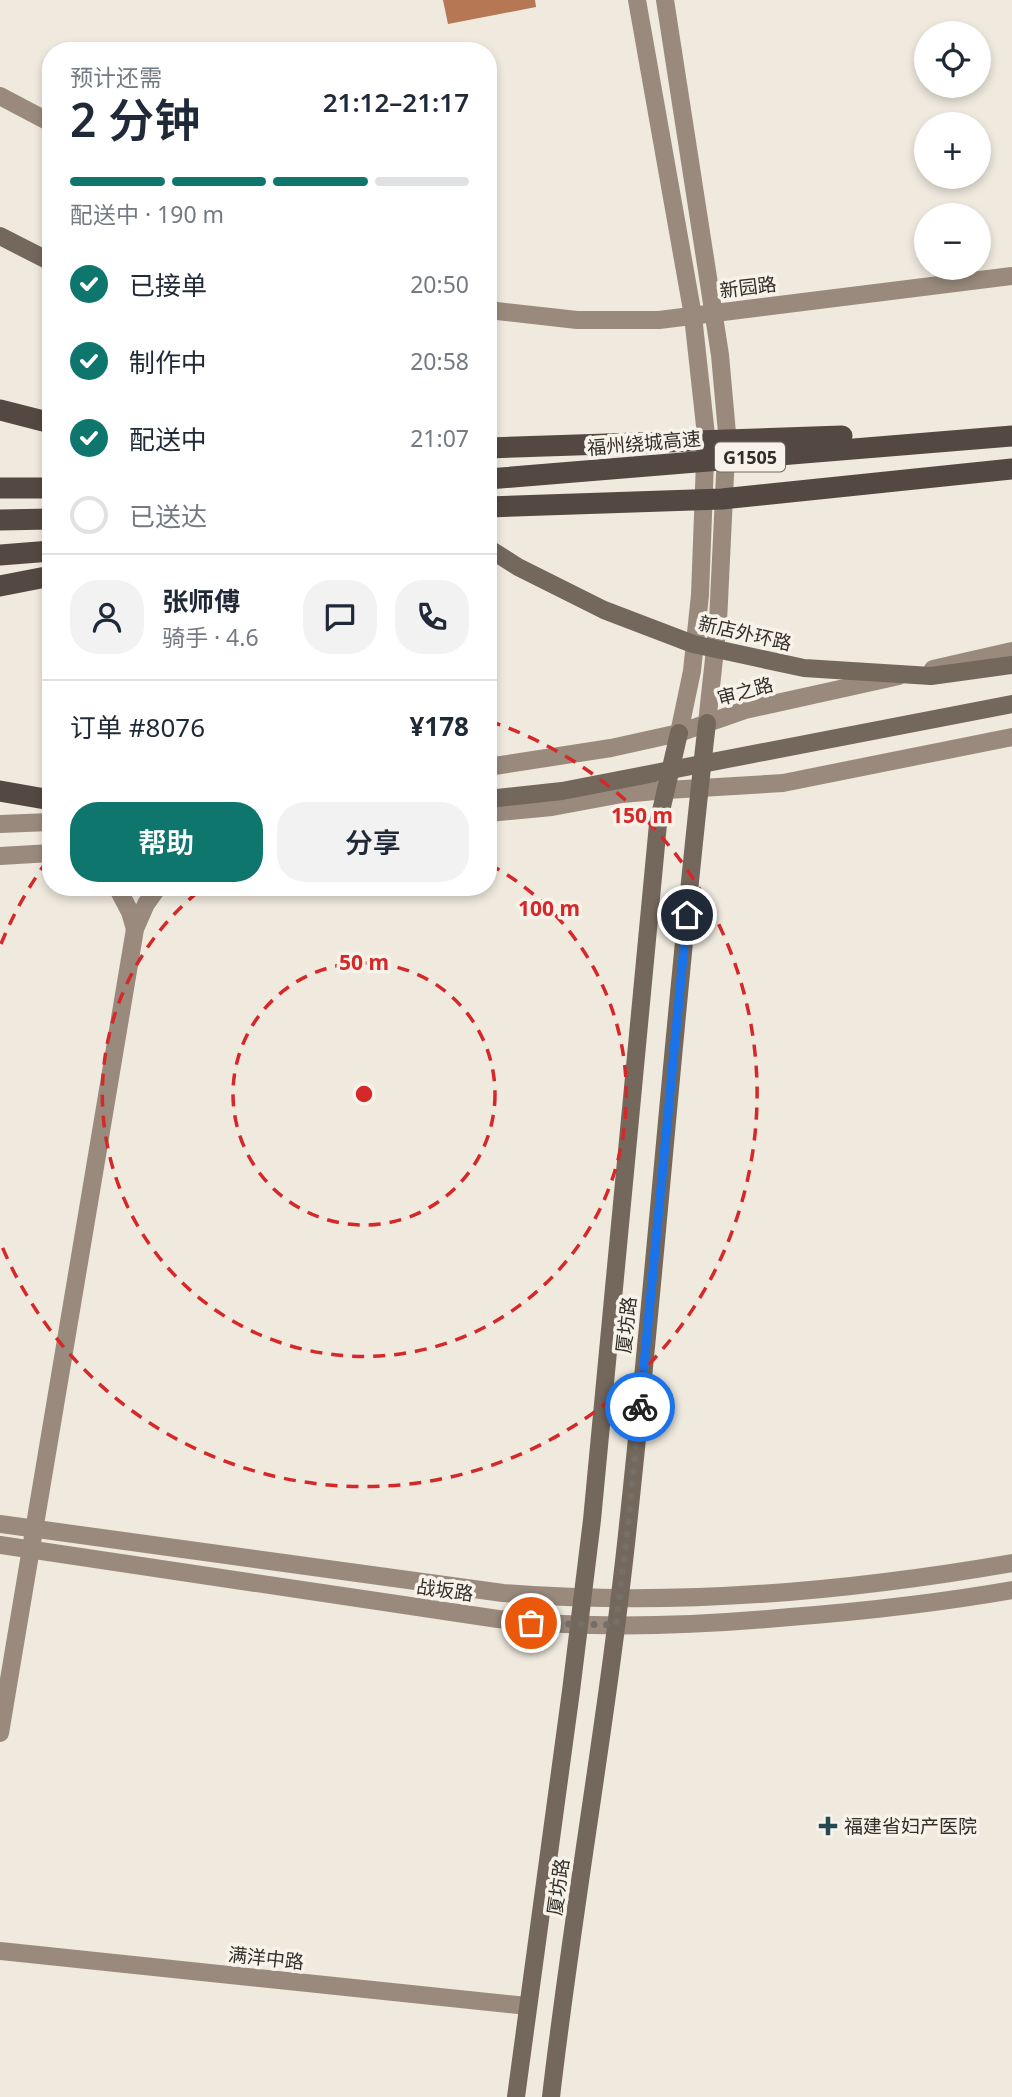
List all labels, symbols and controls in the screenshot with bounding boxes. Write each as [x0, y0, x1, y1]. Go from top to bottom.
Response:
map controls [914, 21, 991, 280]
button: locate [914, 21, 991, 98]
text: 预计还需 [70, 61, 162, 93]
text: 21:12–21:17 [323, 84, 469, 120]
text: 2 分钟 [70, 88, 200, 150]
button: + [914, 112, 991, 189]
text: 配送中 · 190 m [70, 198, 224, 230]
button: − [914, 203, 991, 280]
icon: check [70, 265, 108, 303]
text: 已接单 [129, 267, 207, 303]
text: 20:50 [410, 268, 469, 300]
street label: 新园路 [718, 271, 778, 303]
icon: check [70, 342, 108, 380]
text: 制作中 [129, 344, 207, 380]
text: 20:58 [410, 345, 469, 377]
icon: check [70, 419, 108, 457]
text: 配送中 [129, 421, 207, 457]
text: 21:07 [410, 422, 469, 454]
street label: 福州绕城高速 [586, 425, 702, 461]
road number: G1505 [715, 443, 785, 472]
text: 已送达 [129, 498, 207, 534]
button: person [70, 580, 144, 654]
button: chat [303, 580, 377, 654]
button: phone [395, 580, 469, 654]
text: 张师傅 [162, 583, 240, 619]
street label: 新店外环路 [696, 610, 794, 656]
text: 骑手 · 4.6 [162, 621, 259, 653]
street label: 审之路 [714, 671, 776, 711]
text: ¥178 [410, 708, 469, 744]
text: 订单 #8076 [70, 709, 205, 745]
text: 150 m [611, 801, 673, 829]
button: 帮助 [70, 802, 263, 882]
button: 分享 [277, 802, 469, 882]
pin [657, 885, 717, 945]
text: 100 m [518, 894, 580, 922]
icon: home [668, 896, 706, 934]
text: 50 m [339, 948, 389, 976]
centre of rings [352, 1082, 376, 1106]
street label: 厦坊路 [610, 1295, 642, 1355]
courier [605, 1372, 675, 1442]
icon: bike [621, 1388, 659, 1426]
street label: 战坂路 [415, 1573, 475, 1607]
pin [501, 1593, 561, 1653]
icon: bag [512, 1604, 550, 1642]
place label: 福建省妇产医院 [844, 1813, 977, 1839]
marker: 福建省妇产医院 [818, 1816, 838, 1836]
street label: 厦坊路 [541, 1857, 575, 1917]
street label: 满洋中路 [227, 1941, 305, 1975]

